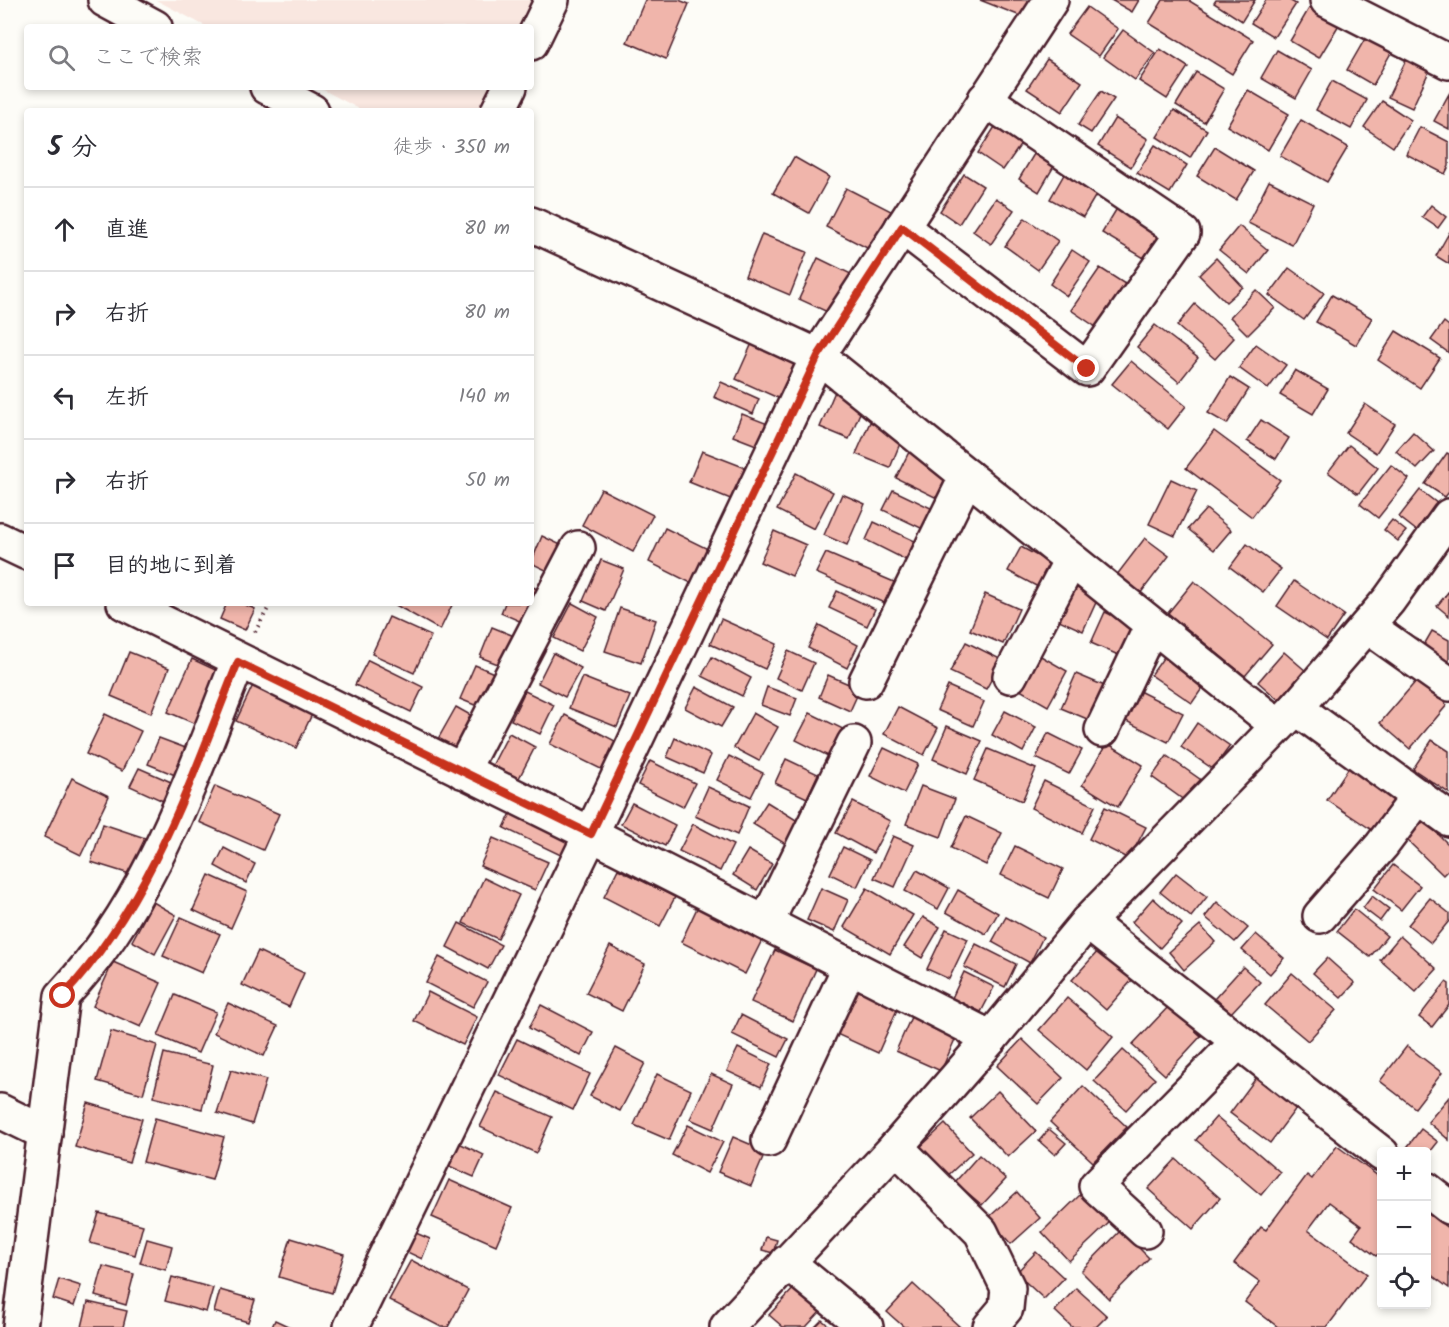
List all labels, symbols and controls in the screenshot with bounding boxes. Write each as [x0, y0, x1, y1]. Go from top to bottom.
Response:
search box [24, 24, 534, 90]
icon: search [45, 41, 78, 74]
text: ここで検索 [93, 41, 203, 76]
text: 5 分 [48, 127, 97, 169]
text: 徒歩 · 350 m [393, 132, 510, 164]
icon: ahead [48, 213, 81, 246]
text: 直進 [105, 213, 149, 248]
text: 80 m [464, 213, 510, 245]
icon: right [48, 297, 81, 330]
text: 右折 [105, 297, 149, 332]
text: 80 m [464, 297, 510, 329]
route end [1073, 355, 1099, 381]
icon: left [48, 381, 81, 414]
text: 左折 [105, 381, 149, 416]
text: 140 m [459, 381, 510, 413]
icon: right [48, 465, 81, 498]
text: 右折 [105, 465, 149, 500]
text: 50 m [465, 465, 510, 497]
icon: arrive [48, 549, 81, 582]
text: 目的地に到着 [105, 549, 237, 584]
route start [49, 982, 75, 1008]
map controls [1377, 1147, 1431, 1309]
button: + [1377, 1147, 1431, 1201]
button: − [1377, 1201, 1431, 1255]
button: locate [1377, 1255, 1431, 1309]

